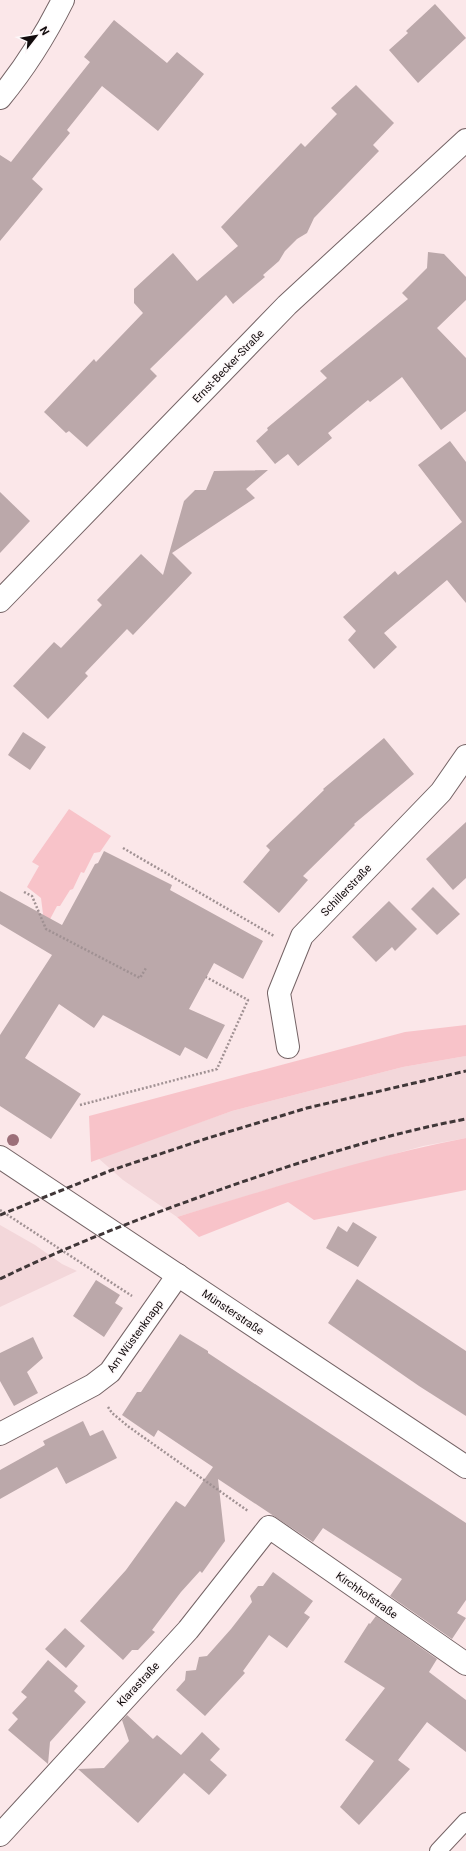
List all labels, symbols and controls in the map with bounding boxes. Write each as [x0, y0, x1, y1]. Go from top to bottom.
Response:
north arrow [16, 16, 56, 56]
text: N [37, 24, 52, 38]
street label: Ernst-Becker-Straße [190, 327, 267, 406]
street label: Schillerstraße [318, 862, 374, 919]
street label: Münsterstraße [199, 1287, 266, 1338]
street label: Am Wüstenknapp [105, 1298, 166, 1375]
street label: Kirchhofstraße [333, 1569, 400, 1622]
street label: Klarastraße [114, 1659, 162, 1709]

